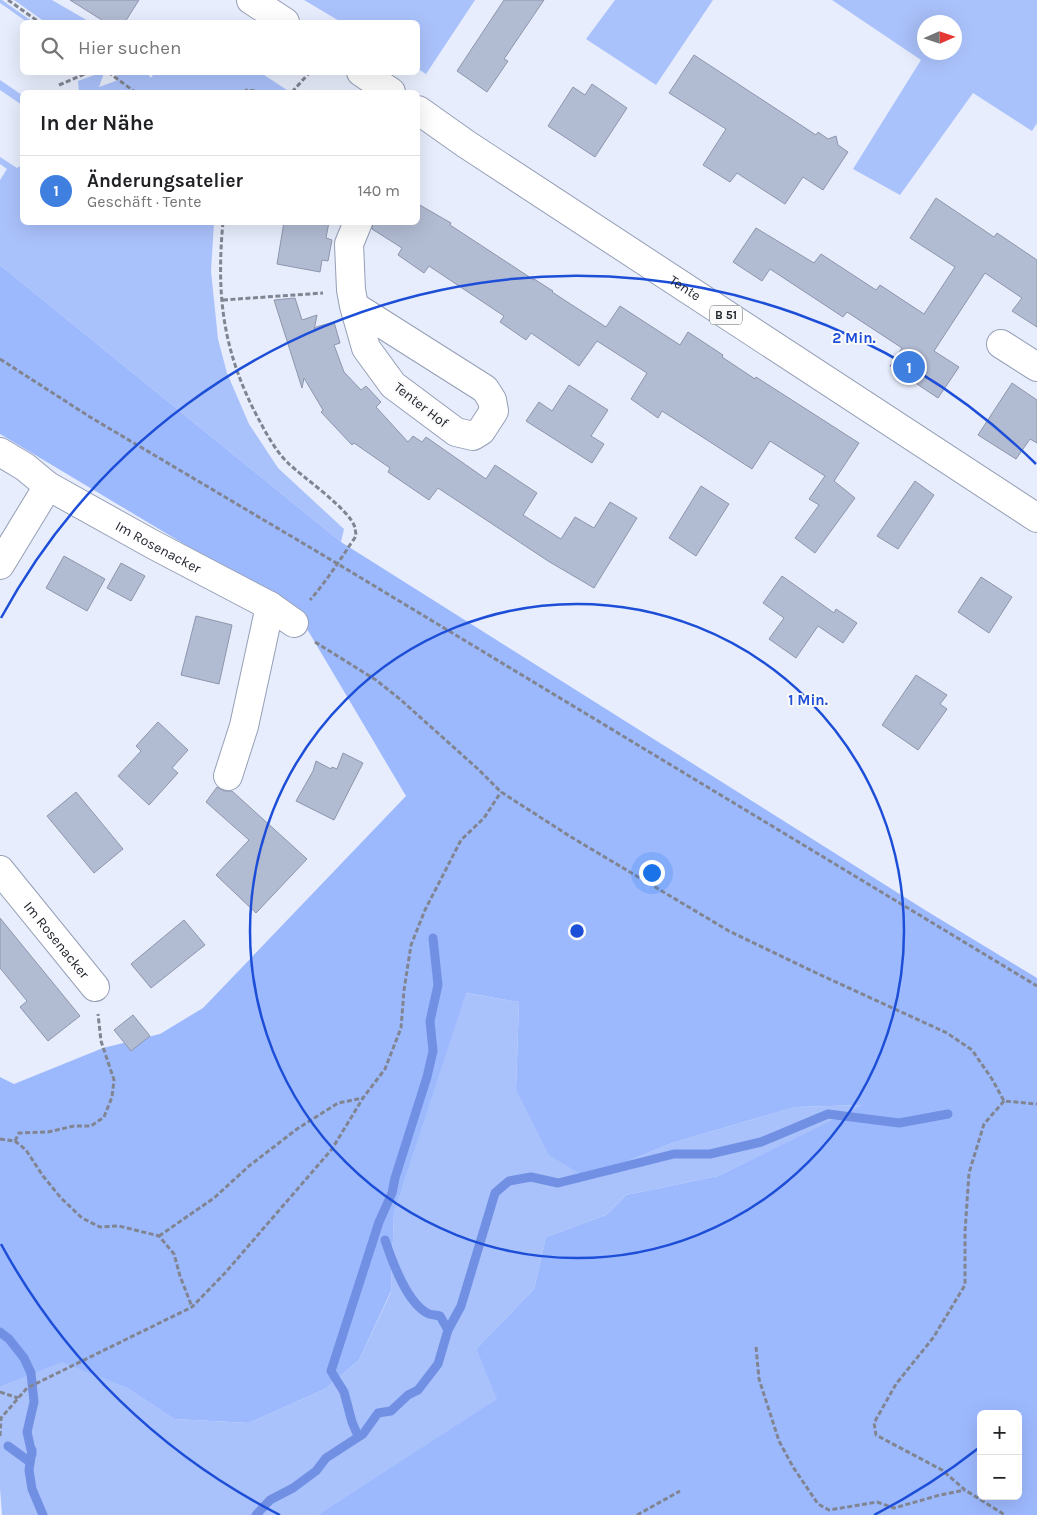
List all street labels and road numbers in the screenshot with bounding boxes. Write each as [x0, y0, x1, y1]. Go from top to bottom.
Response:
street label: Tente [666, 271, 704, 304]
road number: B 51 [710, 306, 742, 324]
street label: Tenter Hof [390, 379, 452, 432]
street label: Im Rosenacker [113, 517, 205, 577]
street label: Im Rosenacker [20, 898, 94, 983]

